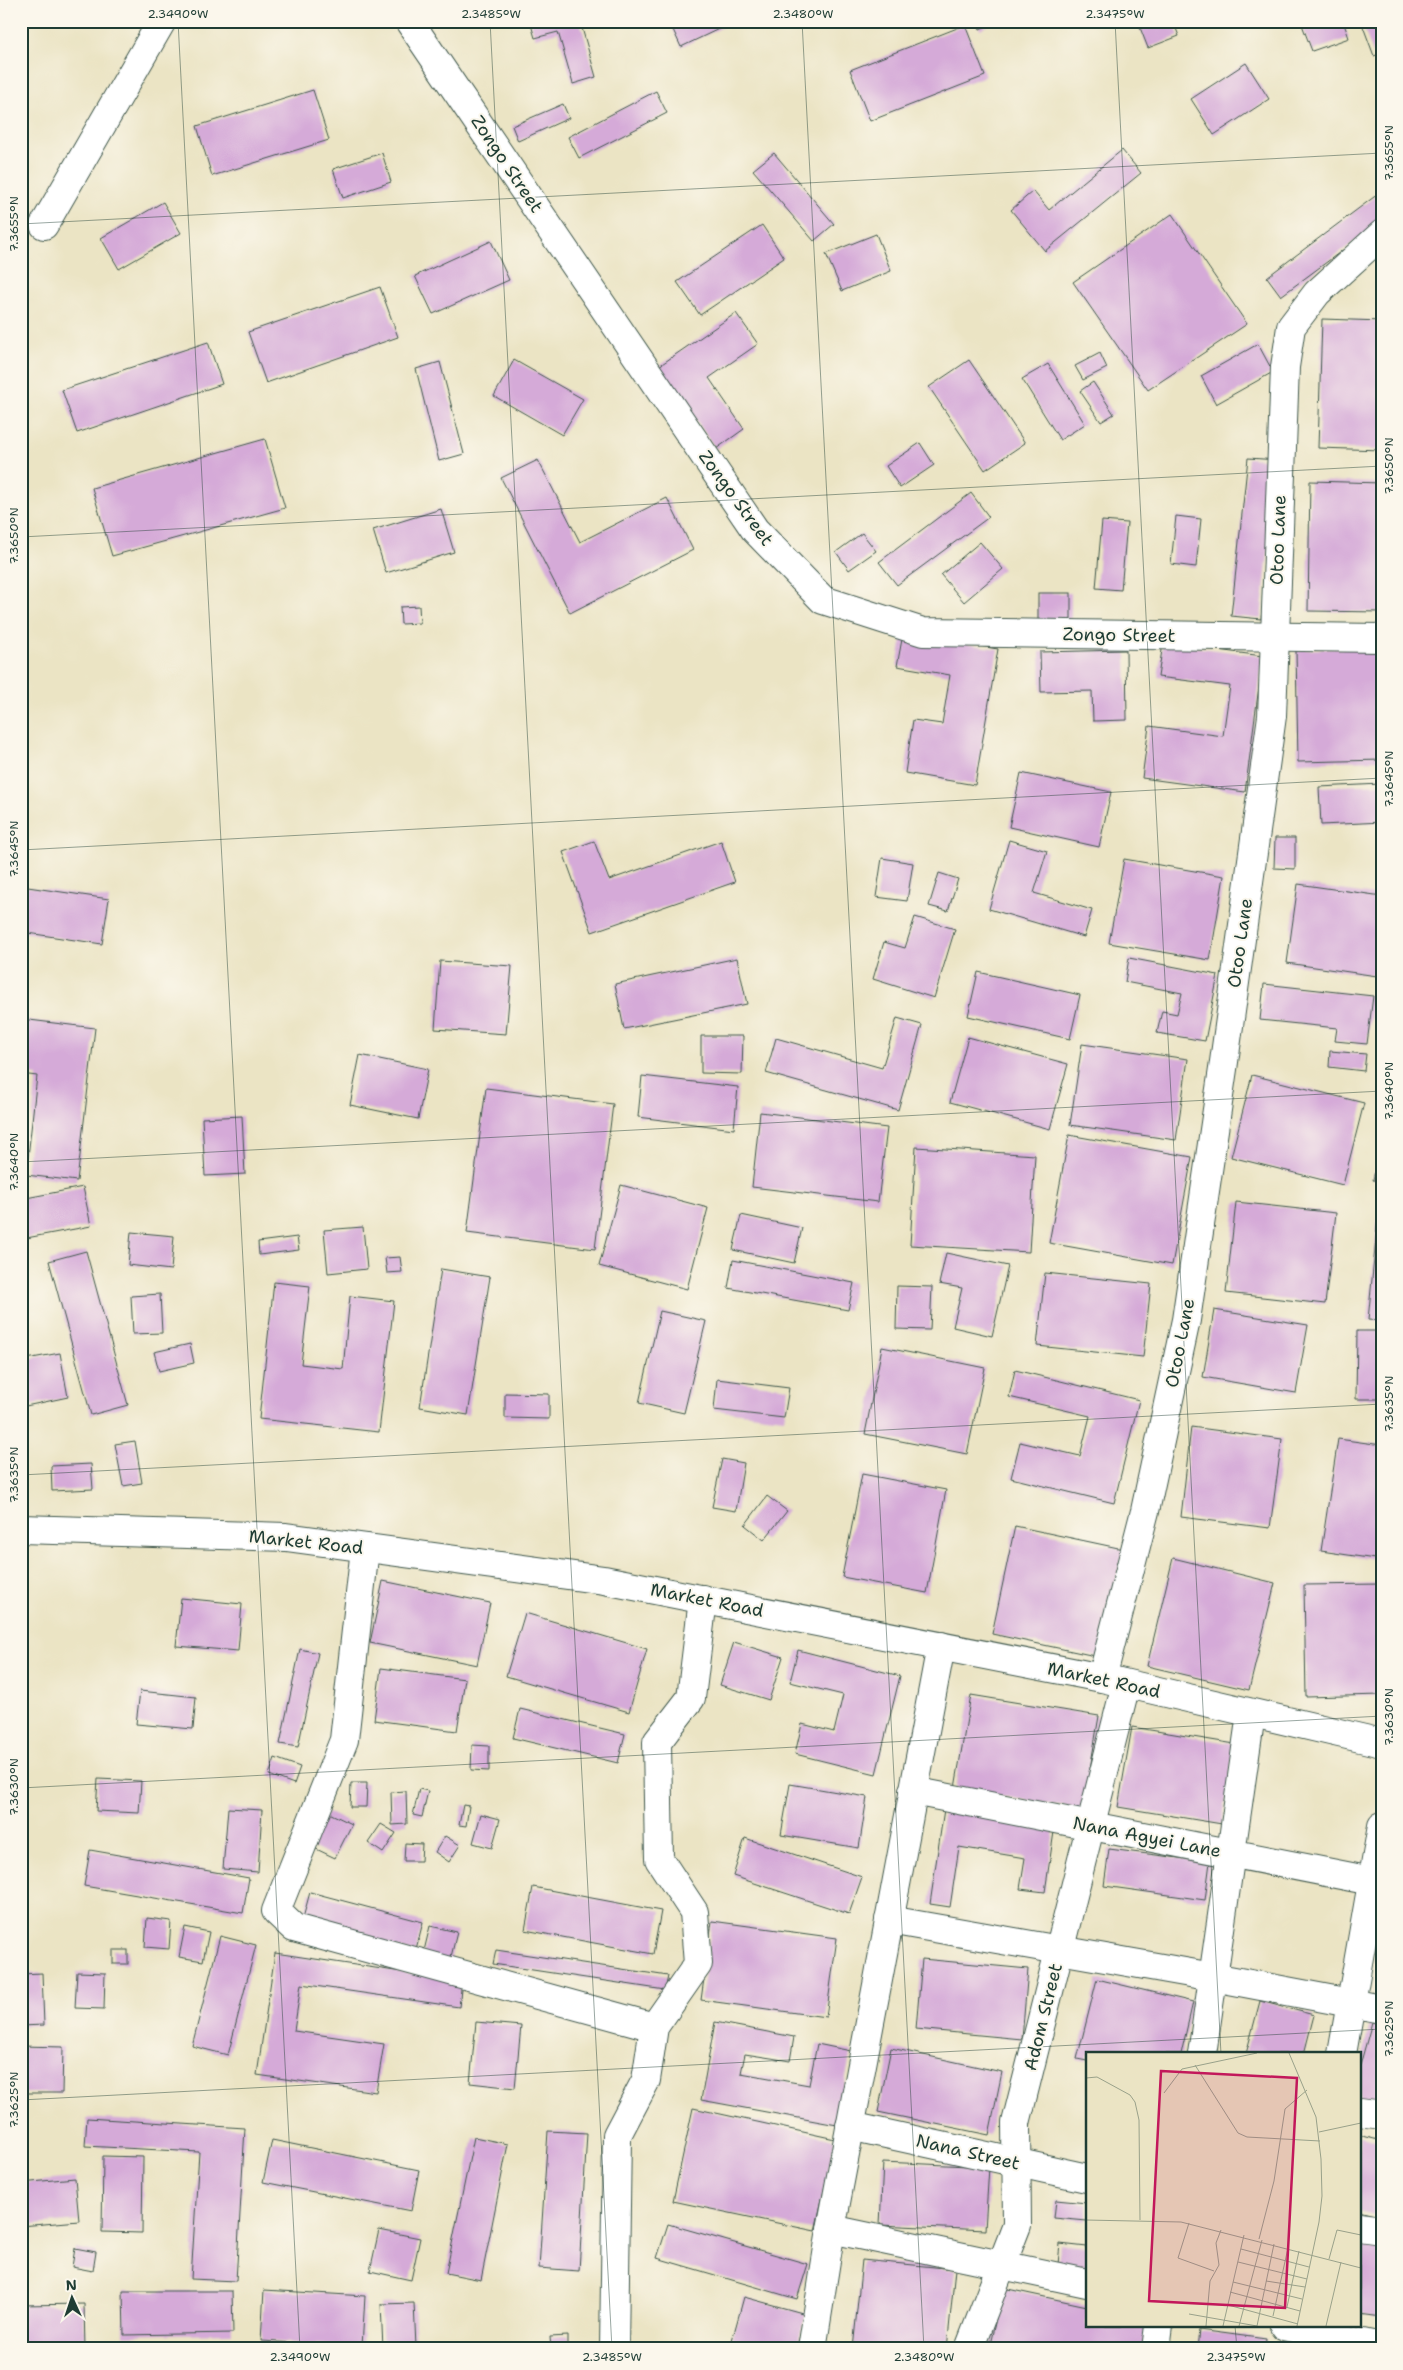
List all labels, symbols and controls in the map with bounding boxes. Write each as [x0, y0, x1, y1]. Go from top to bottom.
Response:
text: 2.3490°W [147, 6, 209, 22]
text: 2.3485°W [461, 6, 521, 22]
text: 2.3480°W [772, 6, 834, 22]
text: 2.3475°W [1085, 6, 1145, 22]
street label: Zongo Street [466, 111, 549, 218]
text: 7.3655°N [1381, 125, 1397, 181]
text: 7.3655°N [6, 196, 22, 252]
text: 7.3650°N [1381, 437, 1397, 495]
street label: Zongo Street [693, 445, 779, 551]
street label: Otoo Lane [1264, 495, 1292, 585]
text: 7.3650°N [6, 507, 22, 565]
street label: Zongo Street [1062, 622, 1176, 648]
text: 7.3645°N [1381, 751, 1397, 807]
text: 7.3645°N [6, 821, 22, 877]
street label: Otoo Lane [1222, 897, 1258, 989]
text: 7.3640°N [1381, 1062, 1397, 1120]
text: 7.3640°N [6, 1133, 22, 1191]
street label: Otoo Lane [1160, 1296, 1200, 1390]
text: 7.3635°N [1381, 1376, 1397, 1432]
text: 7.3635°N [6, 1447, 22, 1503]
street label: Market Road [248, 1524, 364, 1560]
street label: Market Road [648, 1577, 766, 1623]
street label: Market Road [1045, 1656, 1163, 1704]
text: 7.3630°N [1381, 1688, 1397, 1746]
text: 7.3630°N [6, 1758, 22, 1816]
street label: Nana Agyei Lane [1071, 1811, 1223, 1863]
street label: Adom Street [1018, 1961, 1068, 2073]
text: 7.3625°N [1381, 2001, 1397, 2057]
inset map [1086, 2052, 1360, 2328]
text: 7.3625°N [6, 2072, 22, 2128]
street label: Nana Street [914, 2128, 1022, 2176]
north arrow [48, 2272, 98, 2322]
text: N [65, 2276, 77, 2294]
text: 2.3490°W [269, 2349, 331, 2365]
text: 2.3485°W [582, 2349, 642, 2365]
text: 2.3480°W [893, 2349, 955, 2365]
text: 2.3475°W [1206, 2349, 1266, 2365]

